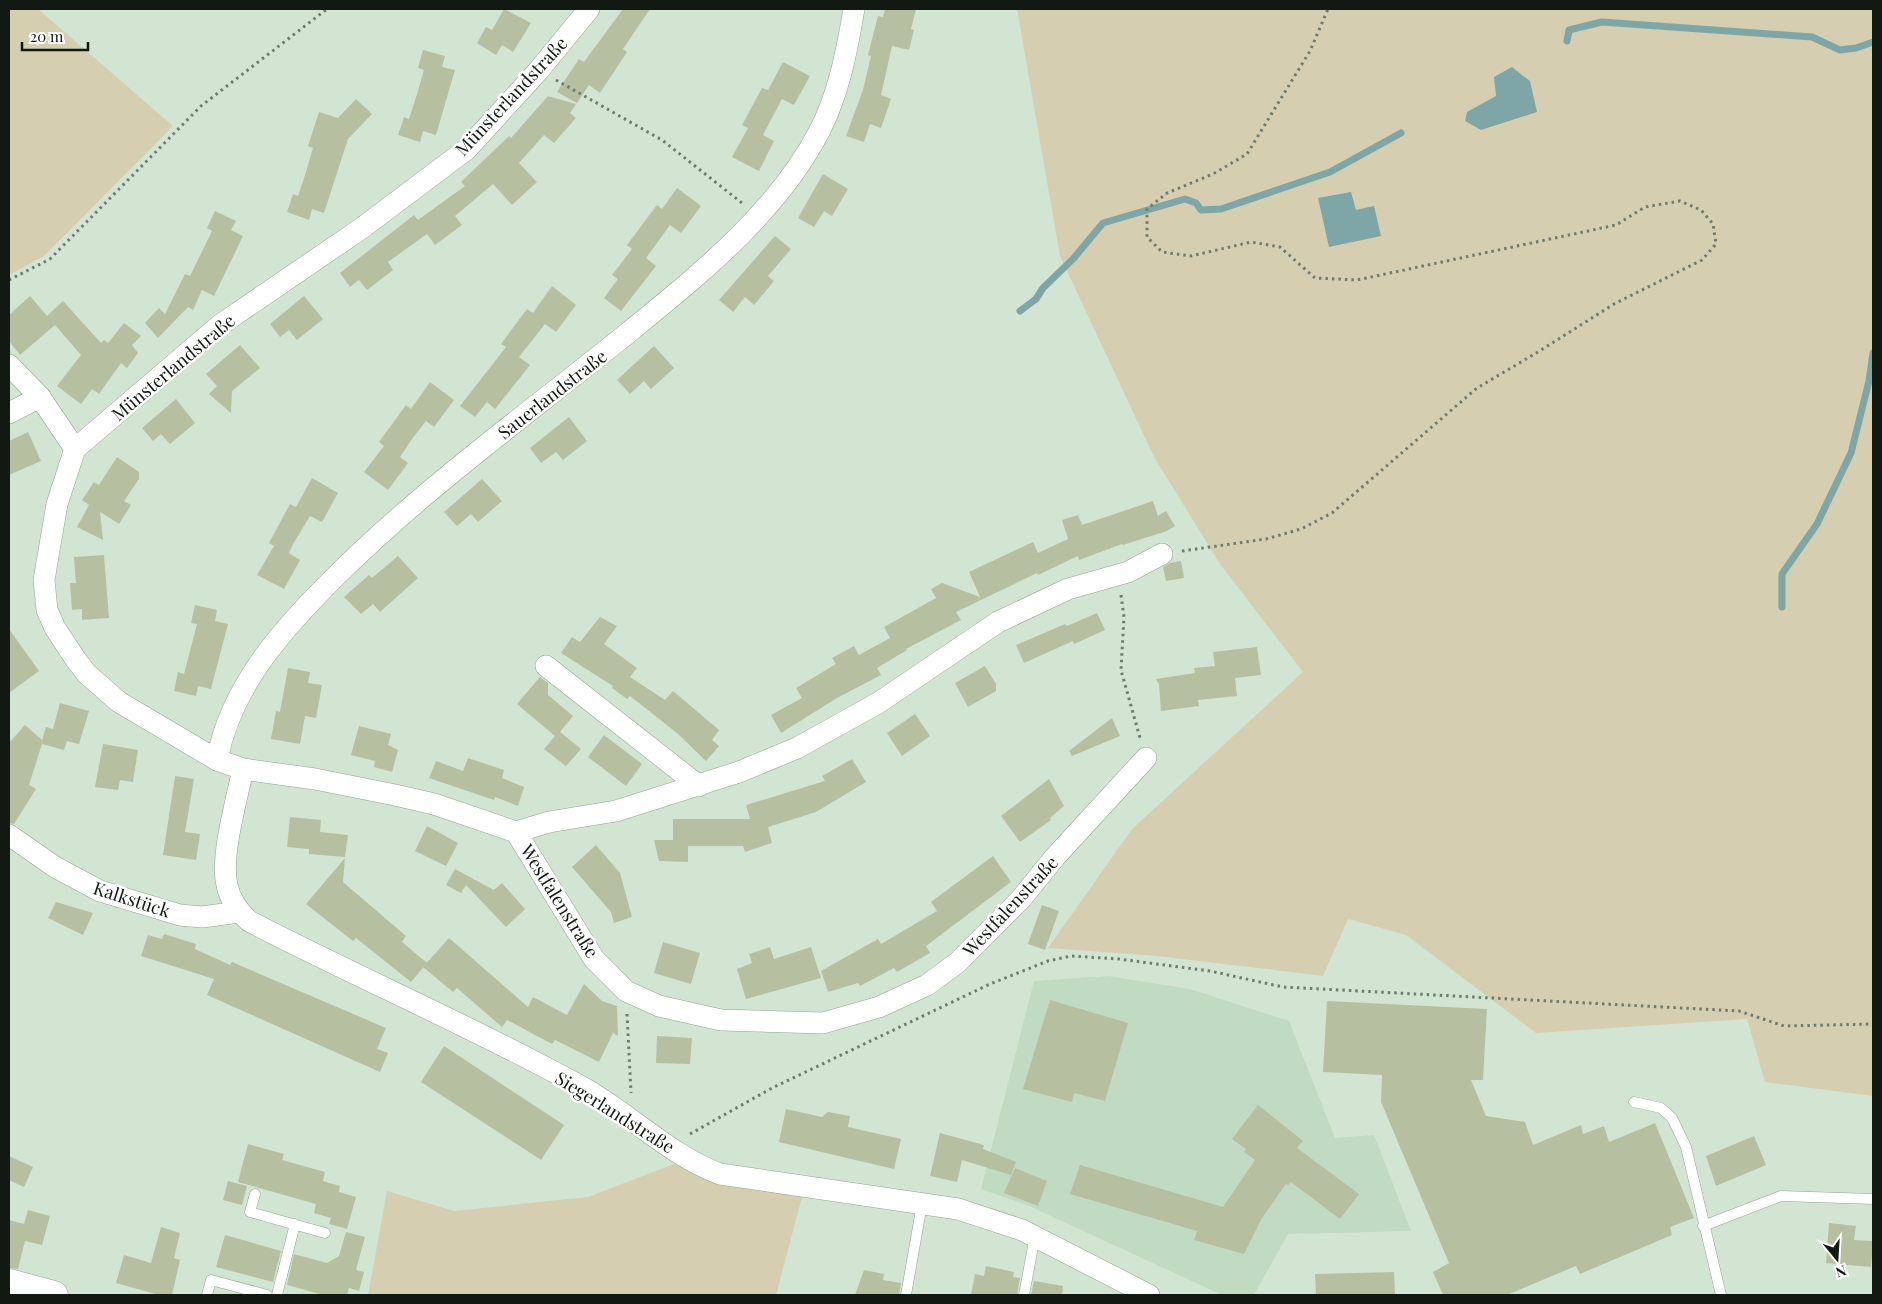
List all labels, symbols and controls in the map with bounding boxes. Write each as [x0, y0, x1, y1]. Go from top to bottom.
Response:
scale bar [22, 20, 89, 52]
text: 20 m [30, 26, 64, 46]
street label: Münsterlandstraße [450, 31, 572, 161]
street label: Münsterlandstraße [106, 308, 240, 426]
street label: Sauerlandstraße [493, 344, 611, 444]
street label: Westfalenstraße [515, 839, 604, 962]
street label: Westfalenstraße [956, 851, 1063, 962]
street label: Kalkstück [91, 875, 174, 923]
street label: Siegerlandstraße [551, 1066, 679, 1158]
north arrow [1812, 1234, 1862, 1284]
text: N [1833, 1261, 1849, 1282]

